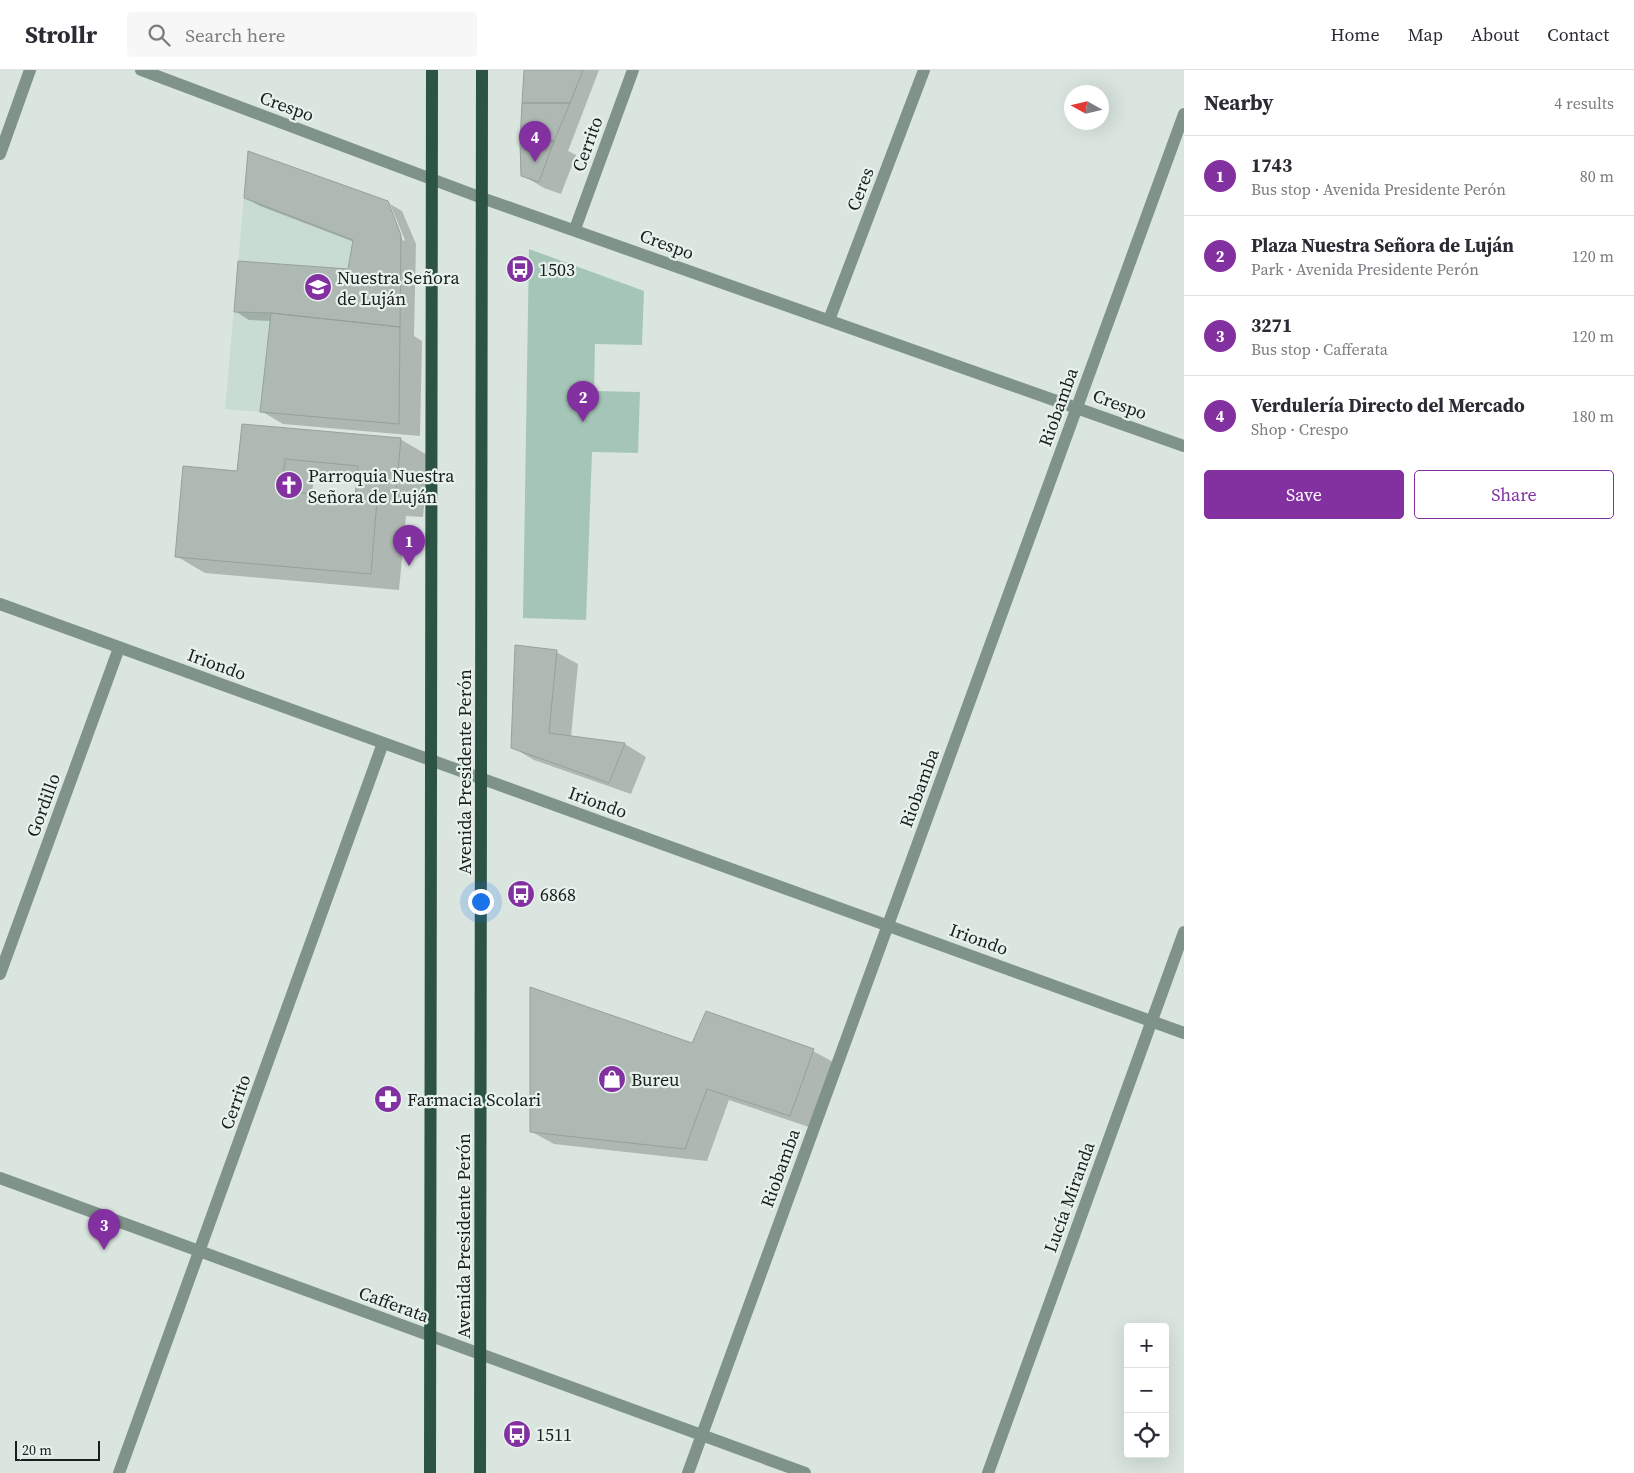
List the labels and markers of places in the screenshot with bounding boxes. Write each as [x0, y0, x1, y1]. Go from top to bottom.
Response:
pin: 4 [519, 121, 551, 162]
bus stop icon: 1503 [505, 254, 535, 284]
place label: 1503 [539, 257, 575, 282]
place label: Nuestra Señora de Luján [337, 265, 460, 311]
school or university icon: Nuestra Señora de Luján [303, 272, 333, 302]
pin: 2 [567, 381, 599, 422]
place label: Parroquia Nuestra Señora de Luján [308, 463, 455, 509]
church icon: Parroquia Nuestra Señora de Luján [274, 470, 304, 500]
pin: 1 [393, 525, 425, 566]
bus stop icon: 6868 [506, 879, 536, 909]
place label: 6868 [540, 882, 576, 907]
shop icon: Bureu [597, 1064, 627, 1094]
place label: Bureu [631, 1067, 680, 1092]
pharmacy icon: Farmacia Scolari [373, 1084, 403, 1114]
place label: Farmacia Scolari [407, 1087, 541, 1112]
pin: 3 [88, 1209, 120, 1250]
bus stop icon: 1511 [502, 1419, 532, 1449]
place label: 1511 [536, 1422, 572, 1447]

